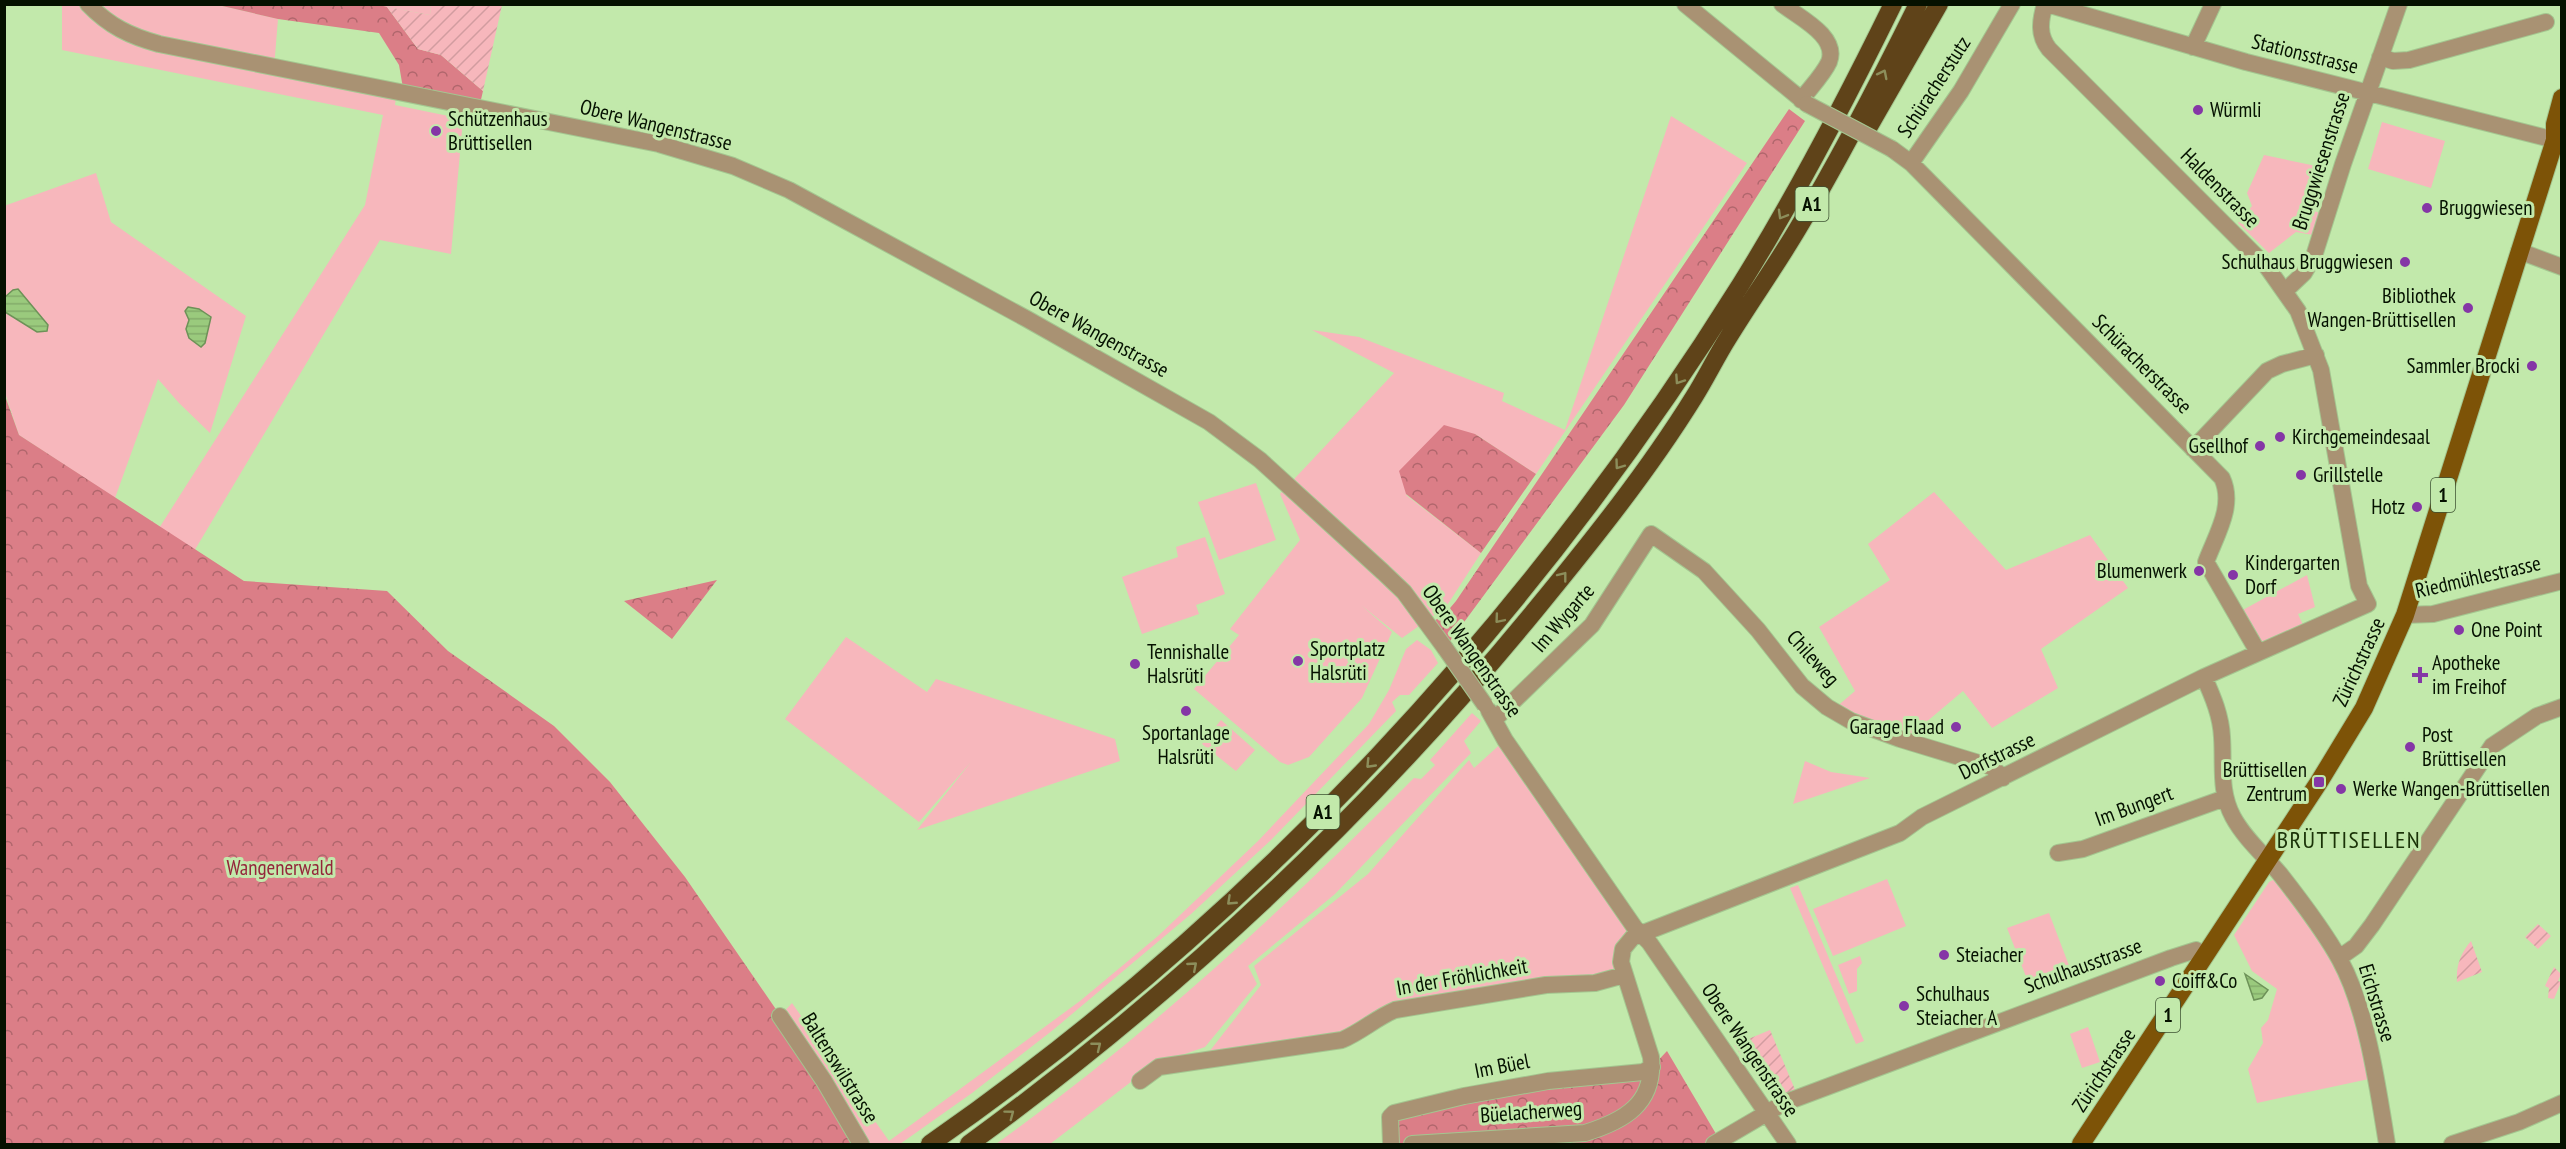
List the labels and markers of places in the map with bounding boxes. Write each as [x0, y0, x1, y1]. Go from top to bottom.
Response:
place label: Würmli [2210, 96, 2262, 123]
marker: Würmli [2191, 103, 2205, 117]
place label: Schützenhaus Brüttisellen [448, 105, 548, 156]
marker: Schützenhaus Brüttisellen [429, 124, 443, 138]
place label: Bruggwiesen [2439, 194, 2533, 221]
marker: Bruggwiesen [2420, 201, 2434, 215]
place label: Schulhaus Bruggwiesen [2221, 248, 2393, 275]
marker: Schulhaus Bruggwiesen [2398, 255, 2412, 269]
place label: Bibliothek Wangen-Brüttisellen [2308, 282, 2456, 333]
marker: Bibliothek Wangen-Brüttisellen [2461, 301, 2475, 315]
place label: Sammler Brocki [2407, 352, 2520, 379]
marker: Sammler Brocki [2525, 359, 2539, 373]
place label: Kirchgemeindesaal [2292, 423, 2430, 450]
marker: Kirchgemeindesaal [2273, 430, 2287, 444]
place label: Gsellhof [2189, 432, 2249, 459]
marker: Gsellhof [2253, 439, 2267, 453]
place label: Grillstelle [2313, 461, 2383, 488]
marker: Grillstelle [2294, 468, 2308, 482]
place label: Hotz [2371, 493, 2405, 520]
marker: Hotz [2410, 500, 2424, 514]
place label: Kindergarten Dorf [2245, 549, 2340, 600]
place label: Blumenwerk [2097, 557, 2187, 584]
marker: Blumenwerk [2192, 564, 2206, 578]
marker: Kindergarten Dorf [2226, 568, 2240, 582]
place label: One Point [2471, 616, 2543, 643]
marker: One Point [2452, 623, 2466, 637]
place label: Sportplatz Halsrüti [1310, 635, 1385, 686]
place label: Tennishalle Halsrüti [1147, 638, 1229, 689]
place label: Apotheke im Freihof [2432, 649, 2506, 700]
marker: Sportplatz Halsrüti [1291, 654, 1305, 668]
marker: Tennishalle Halsrüti [1128, 657, 1142, 671]
marker: Apotheke im Freihof [2413, 668, 2427, 682]
marker: Sportanlage Halsrüti [1179, 704, 1193, 718]
place label: Garage Flaad [1849, 713, 1944, 740]
place label: Sportanlage Halsrüti [1142, 719, 1230, 770]
marker: Garage Flaad [1949, 720, 1963, 734]
place label: Post Brüttisellen [2422, 721, 2506, 772]
marker: Post Brüttisellen [2403, 740, 2417, 754]
place label: Brüttisellen Zentrum [2223, 756, 2307, 807]
marker: Brüttisellen Zentrum [2312, 775, 2326, 789]
place label: Werke Wangen-Brüttisellen [2353, 775, 2550, 802]
marker: Werke Wangen-Brüttisellen [2334, 782, 2348, 796]
place label: Steiacher [1956, 941, 2024, 968]
marker: Steiacher [1937, 948, 1951, 962]
place label: Coiff&Co [2172, 967, 2237, 994]
marker: Coiff&Co [2153, 974, 2167, 988]
place label: Schulhaus Steiacher A [1916, 980, 1997, 1031]
marker: Schulhaus Steiacher A [1897, 999, 1911, 1013]

